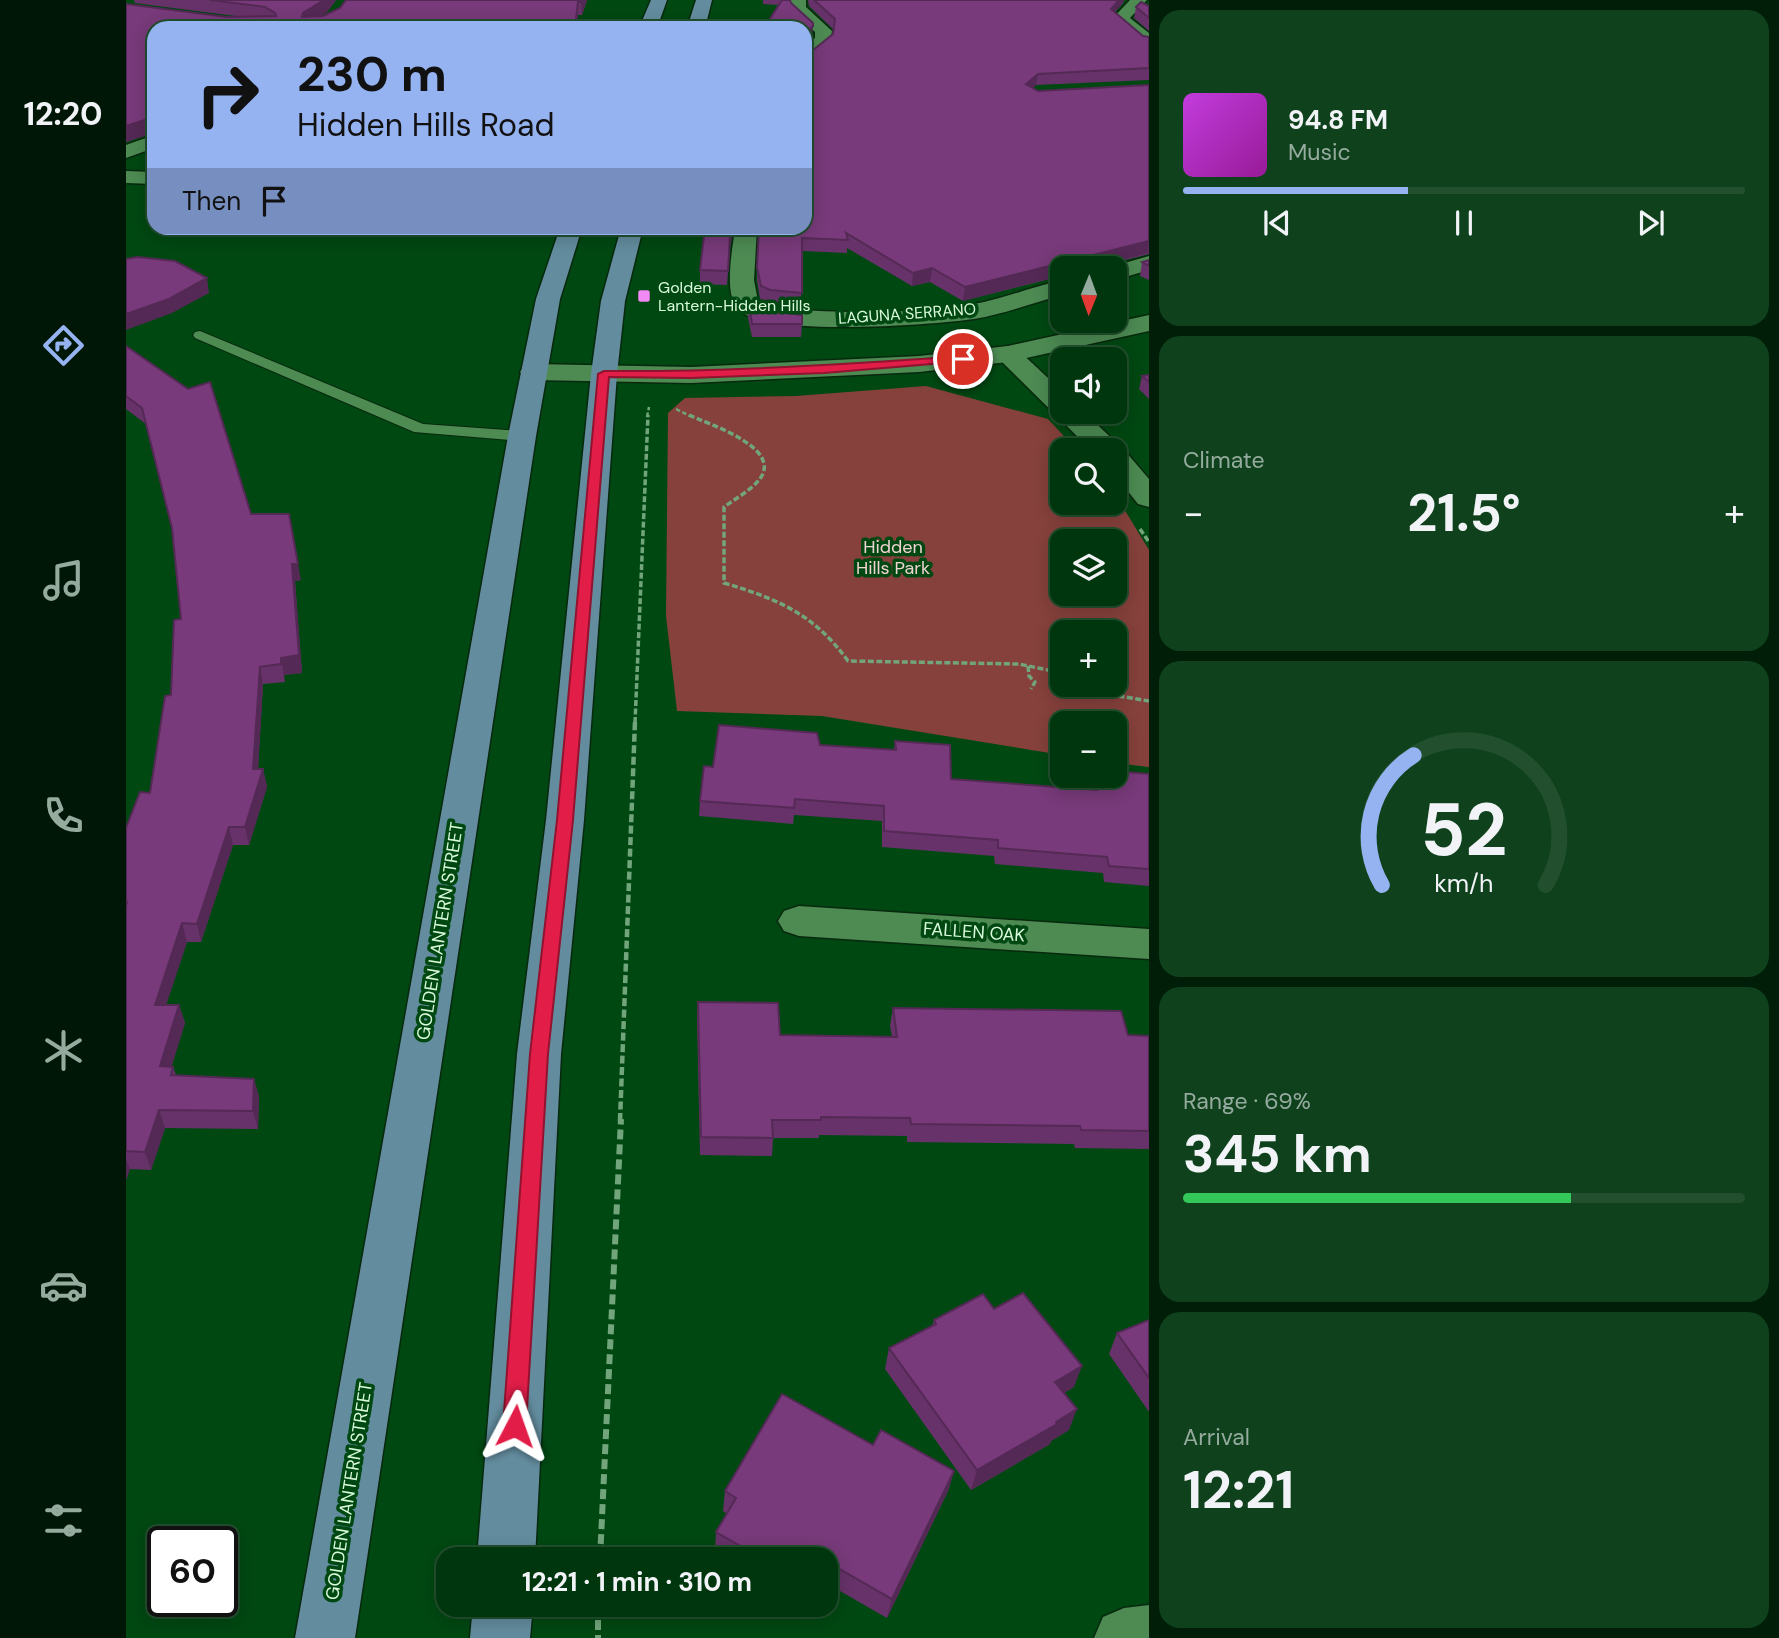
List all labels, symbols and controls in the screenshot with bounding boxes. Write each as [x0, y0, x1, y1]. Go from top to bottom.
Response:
text: 230 m [297, 42, 447, 106]
icon: right [182, 49, 273, 140]
text: 12:20 [23, 93, 103, 135]
text: 94.8 FM [1288, 103, 1388, 137]
text: Hidden Hills Road [297, 104, 554, 146]
text: Music [1288, 137, 1351, 167]
icon: arrive [255, 182, 293, 220]
text: Then [182, 184, 241, 218]
icon: previous [1258, 204, 1296, 242]
icon: pause [1445, 204, 1483, 242]
icon: next [1632, 204, 1670, 242]
north arrow [1050, 256, 1127, 332]
map controls [1050, 256, 1127, 788]
place label: Golden Lantern-Hidden Hills [658, 277, 810, 316]
marker: Golden Lantern-Hidden Hills [636, 288, 652, 304]
street label: LAGUNA SERRANO [837, 298, 977, 329]
icon: directions [39, 321, 88, 370]
pin [933, 329, 993, 389]
icon: arrive [944, 340, 982, 378]
button: sound [1050, 347, 1127, 424]
button: search [1050, 438, 1127, 515]
text: Climate [1183, 445, 1265, 475]
text: 21.5° [1407, 479, 1521, 547]
text: − [1183, 488, 1204, 538]
text: + [1724, 488, 1745, 538]
button: layers [1050, 529, 1127, 606]
park label: Hidden Hills Park [856, 535, 930, 580]
icon: music [39, 556, 88, 605]
button: + [1050, 620, 1127, 697]
button: − [1050, 711, 1127, 788]
text: 52 [1421, 783, 1507, 878]
icon: phone [39, 791, 88, 840]
street label: GOLDEN LANTERN STREET [411, 820, 469, 1042]
text: km/h [1434, 867, 1494, 900]
street label: FALLEN OAK [922, 916, 1026, 948]
icon: climate [39, 1026, 88, 1075]
text: Range · 69% [1183, 1086, 1311, 1116]
text: 345 km [1183, 1120, 1372, 1188]
icon: car [39, 1261, 88, 1310]
street label: GOLDEN LANTERN STREET [320, 1380, 378, 1602]
position arrow [478, 1389, 552, 1463]
text: Arrival [1183, 1422, 1250, 1452]
text: 12:21 [1183, 1456, 1294, 1524]
icon: filters [39, 1496, 88, 1545]
speed limit sign: 60 [147, 1526, 238, 1617]
text: 12:21 · 1 min · 310 m [522, 1565, 752, 1599]

